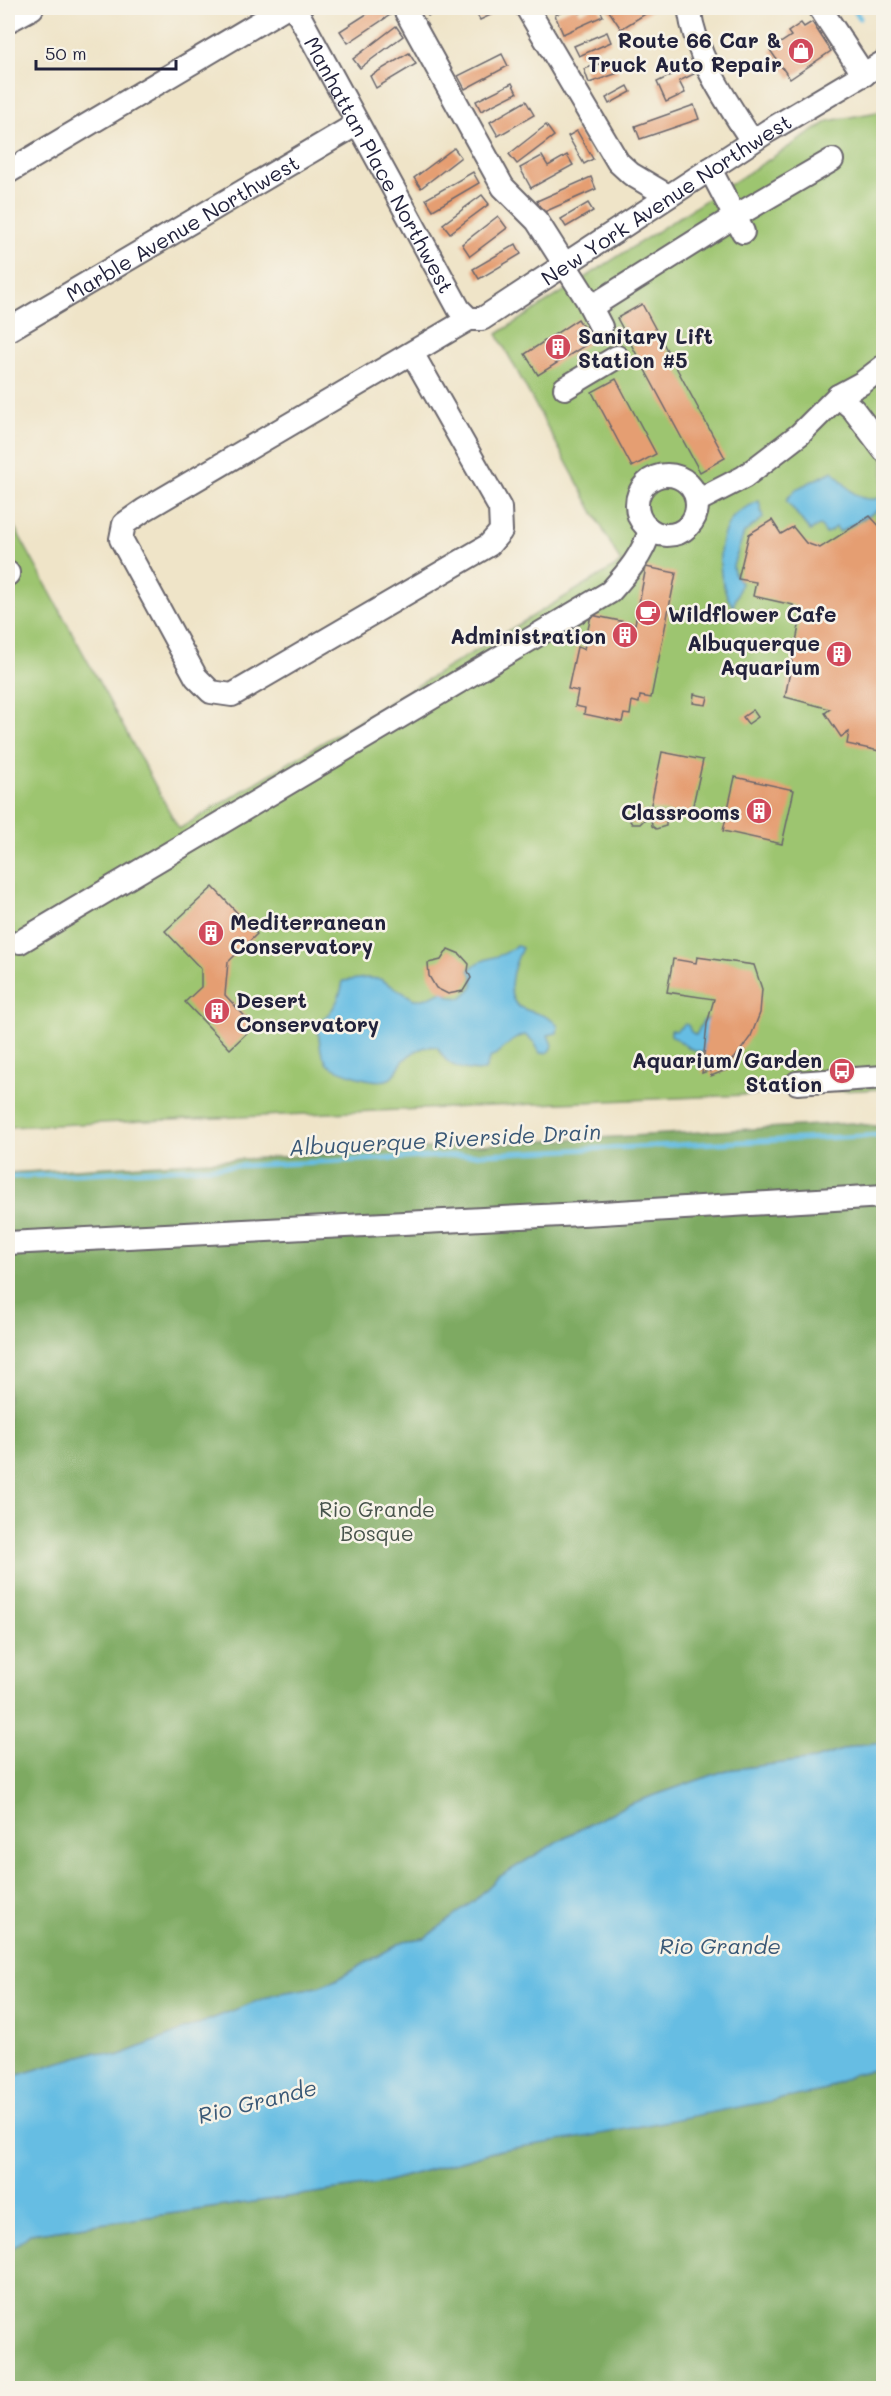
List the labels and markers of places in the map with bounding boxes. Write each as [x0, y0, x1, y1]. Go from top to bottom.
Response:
place label: Route 66 Car & Truck Auto Repair [588, 26, 782, 77]
shop icon: Route 66 Car & Truck Auto Repair [786, 36, 816, 66]
place label: Sanitary Lift Station #5 [578, 322, 713, 373]
building icon: Sanitary Lift Station #5 [543, 332, 573, 362]
cafe icon: Wildflower Cafe [633, 598, 663, 628]
place label: Wildflower Cafe [668, 600, 837, 627]
building icon: Administration [610, 620, 640, 650]
place label: Administration [450, 622, 606, 649]
place label: Albuquerque Aquarium [687, 629, 820, 680]
building icon: Albuquerque Aquarium [824, 639, 854, 669]
building icon: Classrooms [744, 796, 774, 826]
place label: Classrooms [621, 798, 740, 825]
place label: Mediterranean Conservatory [230, 908, 386, 960]
building icon: Mediterranean Conservatory [196, 918, 226, 948]
place label: Desert Conservatory [236, 986, 379, 1038]
building icon: Desert Conservatory [202, 996, 232, 1026]
place label: Aquarium/Garden Station [632, 1046, 822, 1097]
bus stop icon: Aquarium/Garden Station [827, 1056, 857, 1086]

